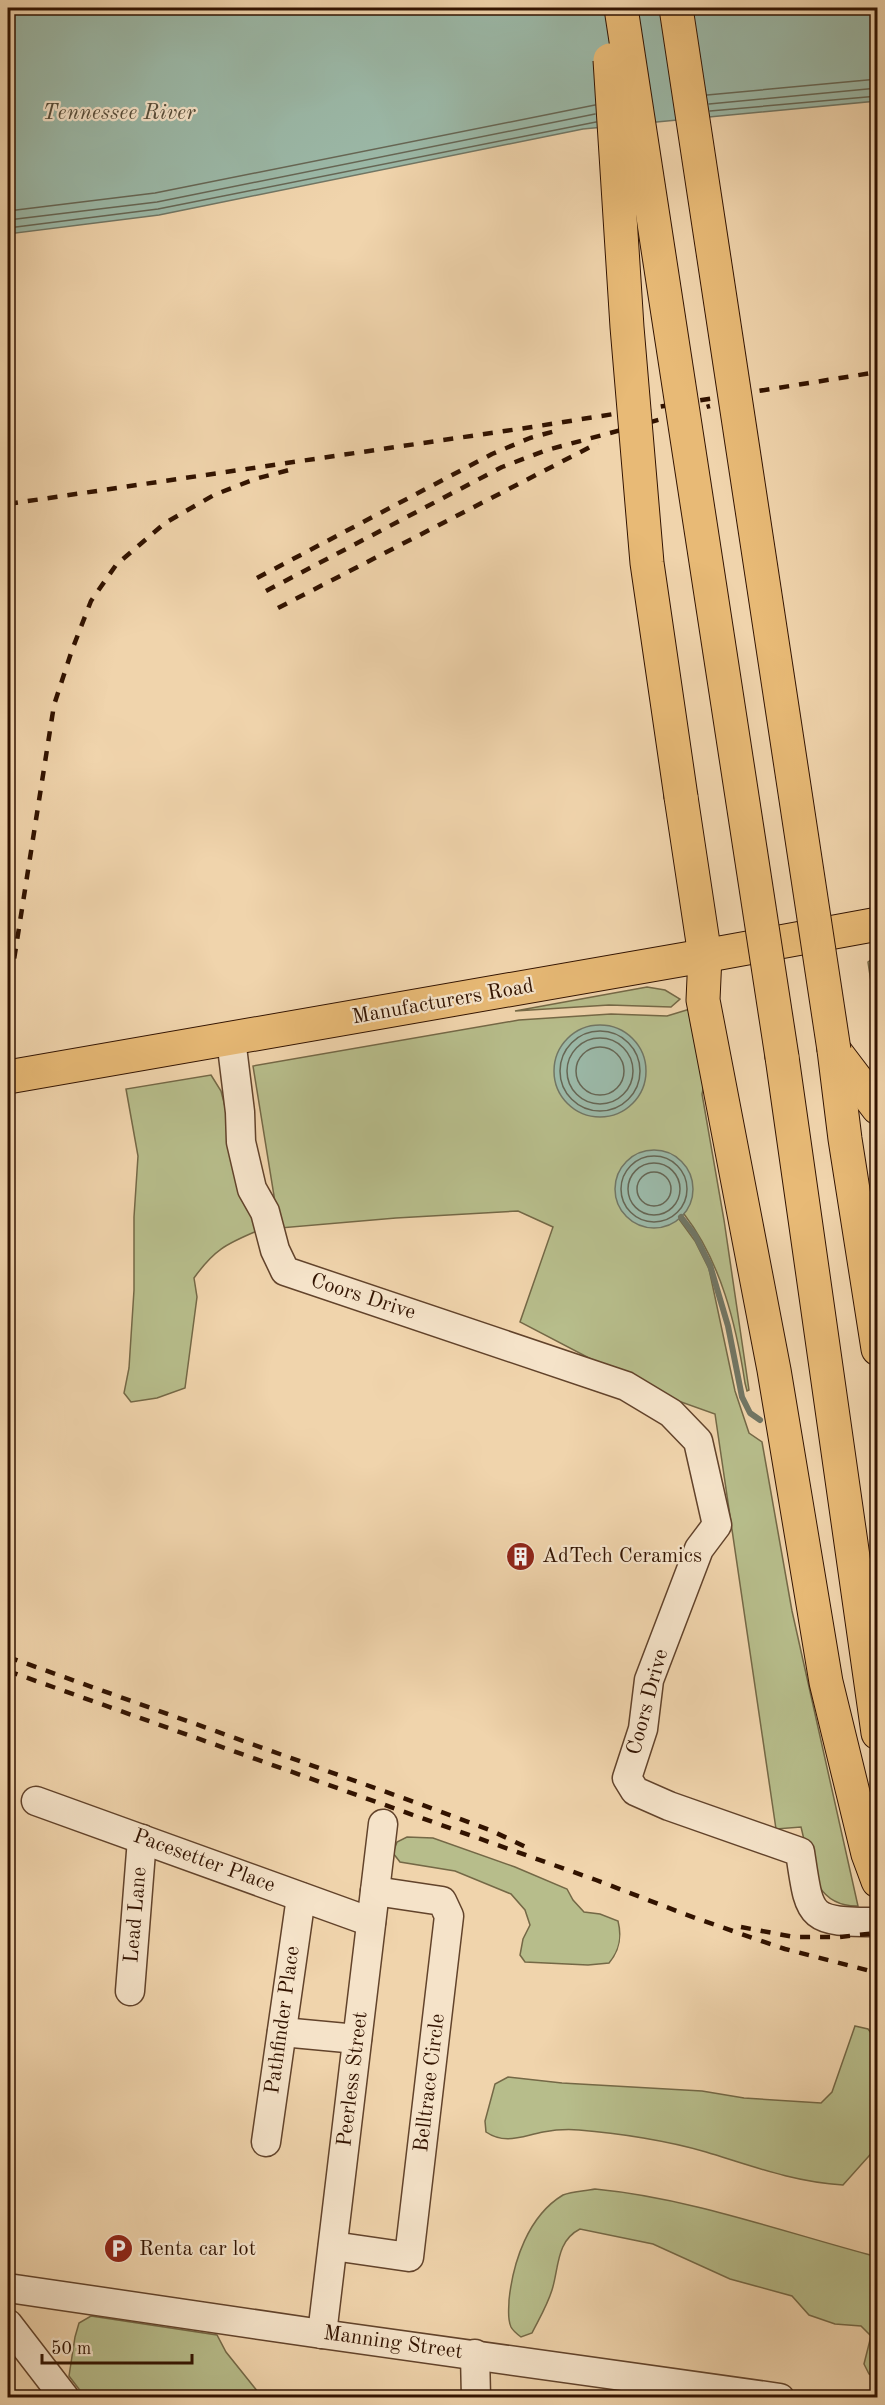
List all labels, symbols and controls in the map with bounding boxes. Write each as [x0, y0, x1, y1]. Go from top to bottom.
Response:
water label: Tennessee River [42, 102, 196, 124]
street label: Manufacturers Road [350, 976, 536, 1028]
street label: Coors Drive [308, 1270, 418, 1324]
building icon: AdTech Ceramics [505, 1540, 537, 1572]
place label: AdTech Ceramics [542, 1546, 702, 1567]
street label: Coors Drive [624, 1647, 672, 1757]
street label: Pacesetter Place [130, 1826, 278, 1896]
street label: Lead Lane [121, 1866, 151, 1964]
street label: Pathfinder Place [262, 1945, 304, 2095]
street label: Peerless Street [334, 2010, 372, 2148]
street label: Belltrace Circle [411, 2013, 449, 2153]
parking icon: Renta car lot [102, 2233, 134, 2265]
place label: Renta car lot [139, 2239, 256, 2260]
street label: Manning Street [322, 2323, 464, 2363]
scale bar [42, 2327, 192, 2365]
text: 50 m [51, 2340, 91, 2358]

